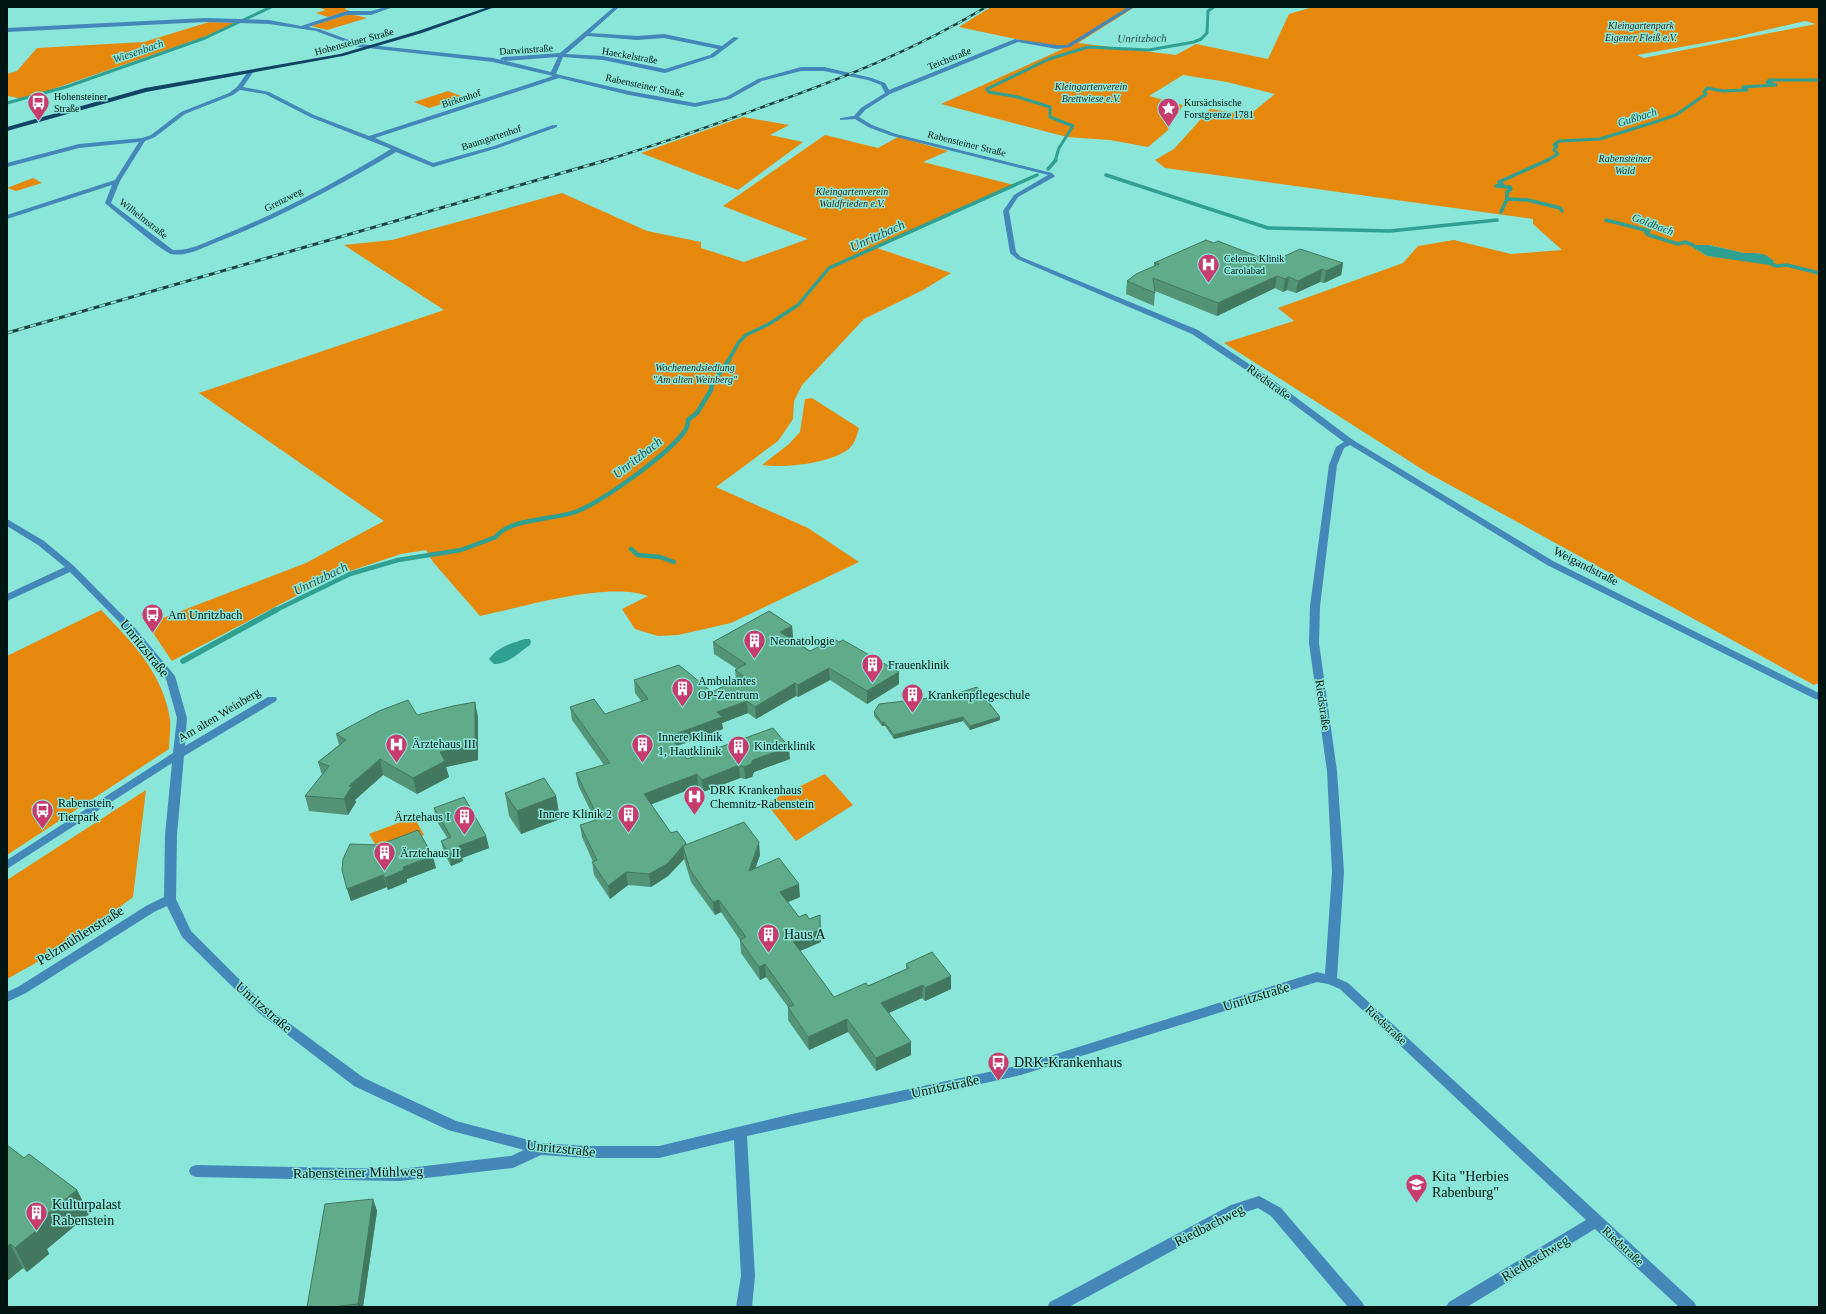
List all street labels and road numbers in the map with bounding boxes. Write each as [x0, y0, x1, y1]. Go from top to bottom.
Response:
street label: Hohensteiner Straße [313, 25, 395, 57]
street label: Darwinstraße [499, 42, 554, 57]
street label: Haeckelstraße [601, 45, 659, 66]
street label: Teichstraße [926, 45, 973, 72]
street label: Rabensteiner Straße [605, 72, 686, 99]
street label: Birkenhof [440, 87, 483, 110]
street label: Baumgartenhof [460, 122, 523, 152]
street label: Rabensteiner Straße [927, 128, 1008, 159]
street label: Grenzweg [262, 185, 304, 214]
street label: Wilhelmstraße [117, 196, 171, 241]
street label: Riedstraße [1244, 361, 1294, 403]
street label: Weigandstraße [1551, 544, 1621, 588]
street label: Unritzstraße [117, 617, 172, 680]
street label: Riedstraße [1312, 679, 1334, 731]
street label: Am alten Weinberg [175, 685, 263, 745]
street label: Pelzmühlenstraße [34, 903, 126, 968]
street label: Unritzstraße [233, 979, 295, 1036]
street label: Unritzstraße [1221, 979, 1291, 1014]
street label: Riedstraße [1362, 1002, 1410, 1048]
street label: Unritzstraße [910, 1072, 981, 1101]
street label: Unritzstraße [526, 1137, 596, 1160]
street label: Rabensteiner Mühlweg [293, 1164, 423, 1181]
street label: Riedbachweg [1172, 1201, 1247, 1249]
street label: Riedstraße [1599, 1223, 1647, 1269]
street label: Riedbachweg [1499, 1232, 1572, 1284]

